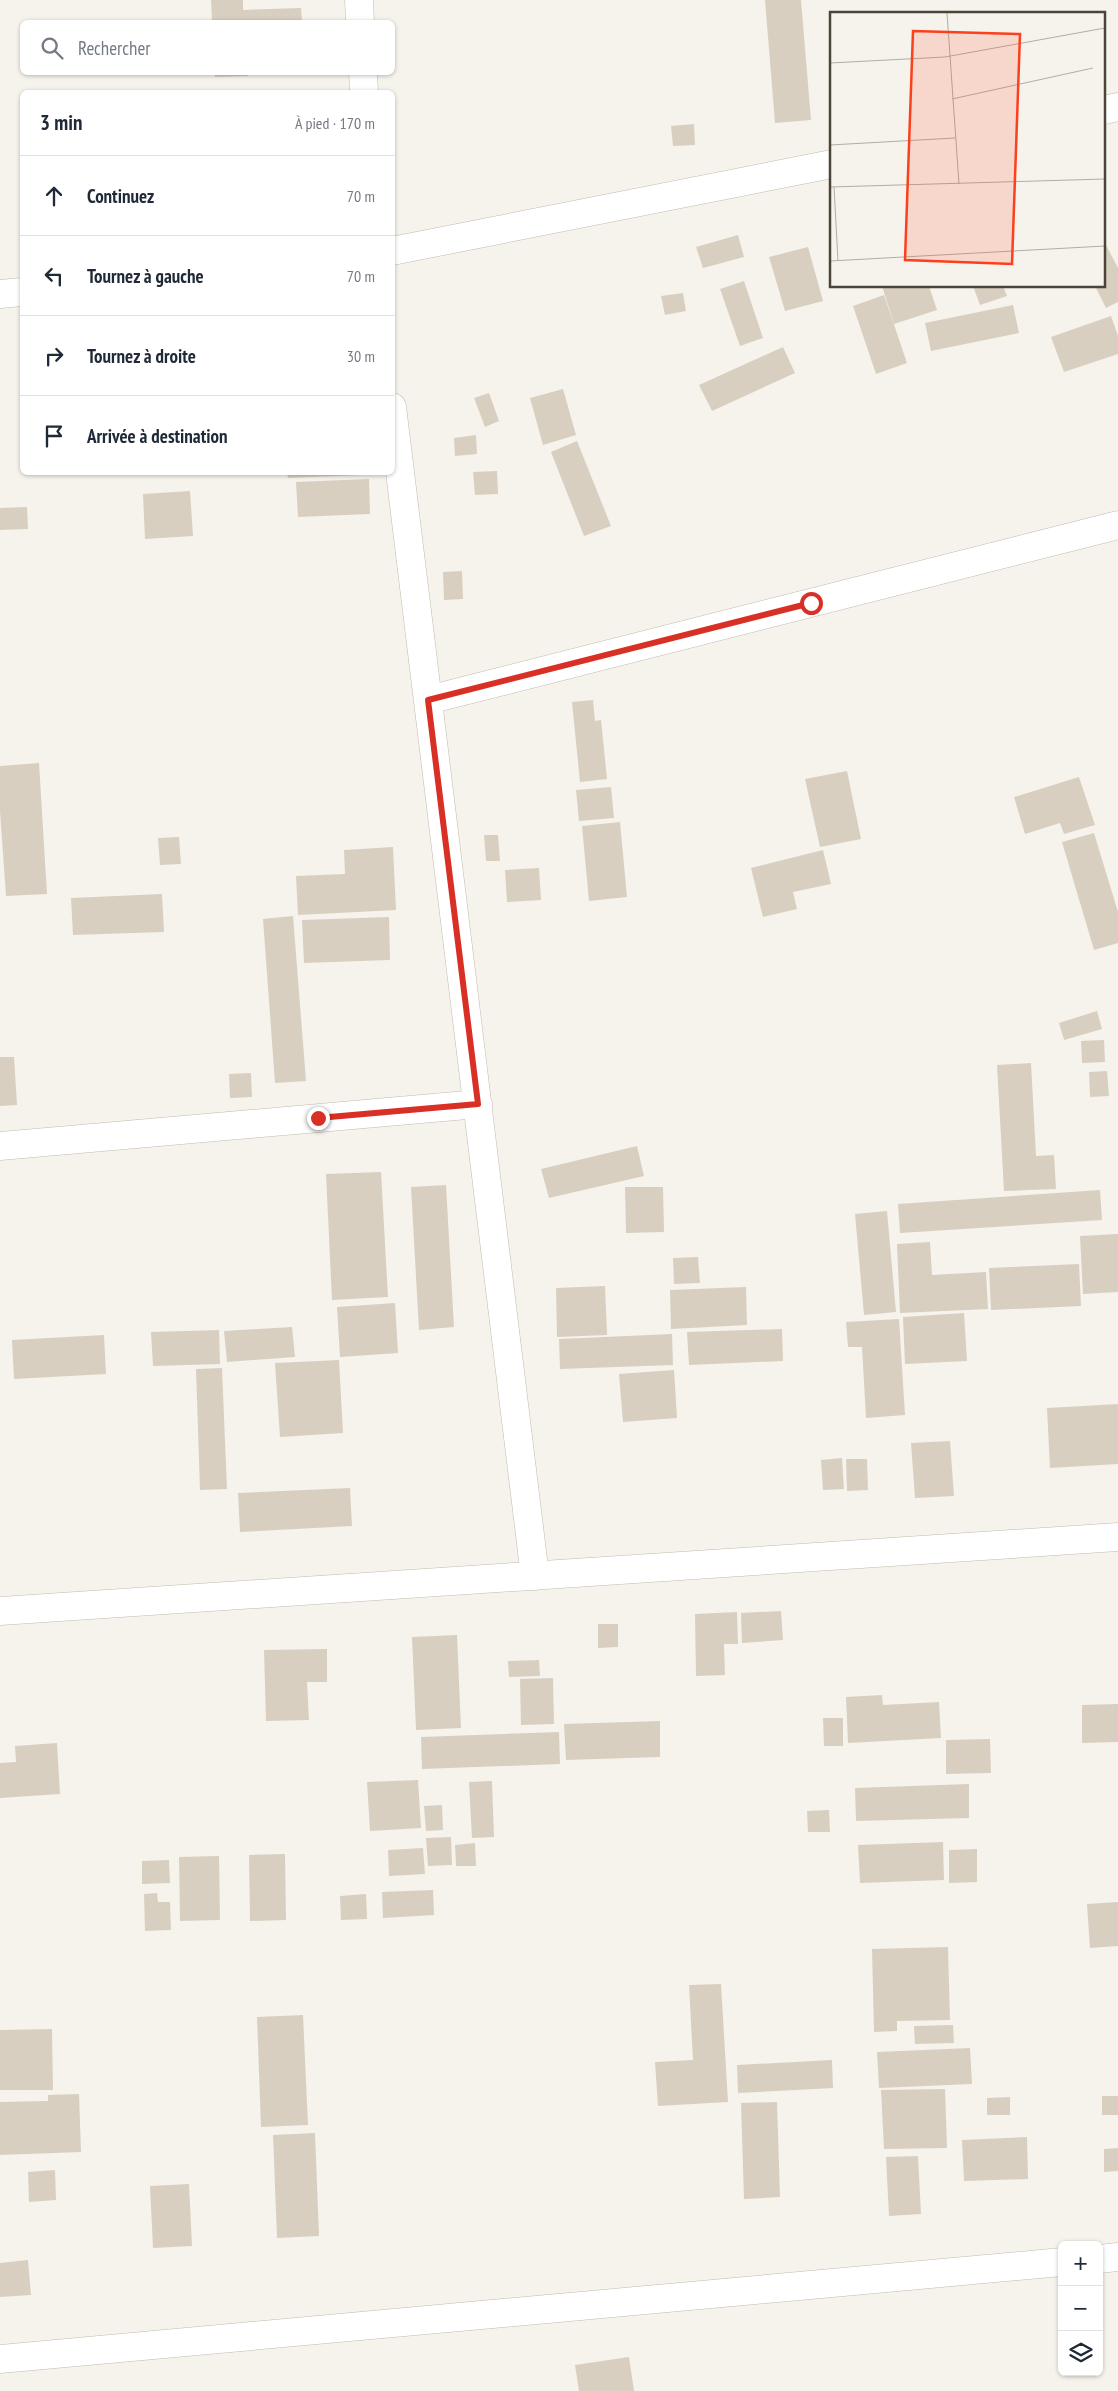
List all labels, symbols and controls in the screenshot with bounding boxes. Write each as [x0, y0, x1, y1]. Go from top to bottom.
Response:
inset map [830, 12, 1106, 288]
search box [20, 20, 395, 75]
icon: search [38, 34, 66, 62]
text: Rechercher [78, 36, 150, 60]
text: 3 min [40, 109, 82, 136]
text: À pied · 170 m [295, 113, 375, 133]
icon: ahead [40, 182, 68, 210]
text: Continuez [87, 184, 154, 208]
text: 70 m [347, 186, 375, 206]
icon: left [40, 262, 68, 290]
text: Tournez à gauche [87, 264, 204, 288]
text: 70 m [347, 266, 375, 286]
icon: right [40, 342, 68, 370]
text: Tournez à droite [87, 344, 196, 368]
text: 30 m [347, 346, 375, 366]
icon: arrive [40, 422, 68, 450]
text: Arrivée à destination [87, 424, 228, 448]
route start [800, 592, 823, 615]
route end [307, 1107, 330, 1130]
map controls [1058, 2241, 1103, 2376]
button: + [1058, 2241, 1103, 2286]
button: − [1058, 2286, 1103, 2331]
button: layers [1058, 2331, 1103, 2376]

